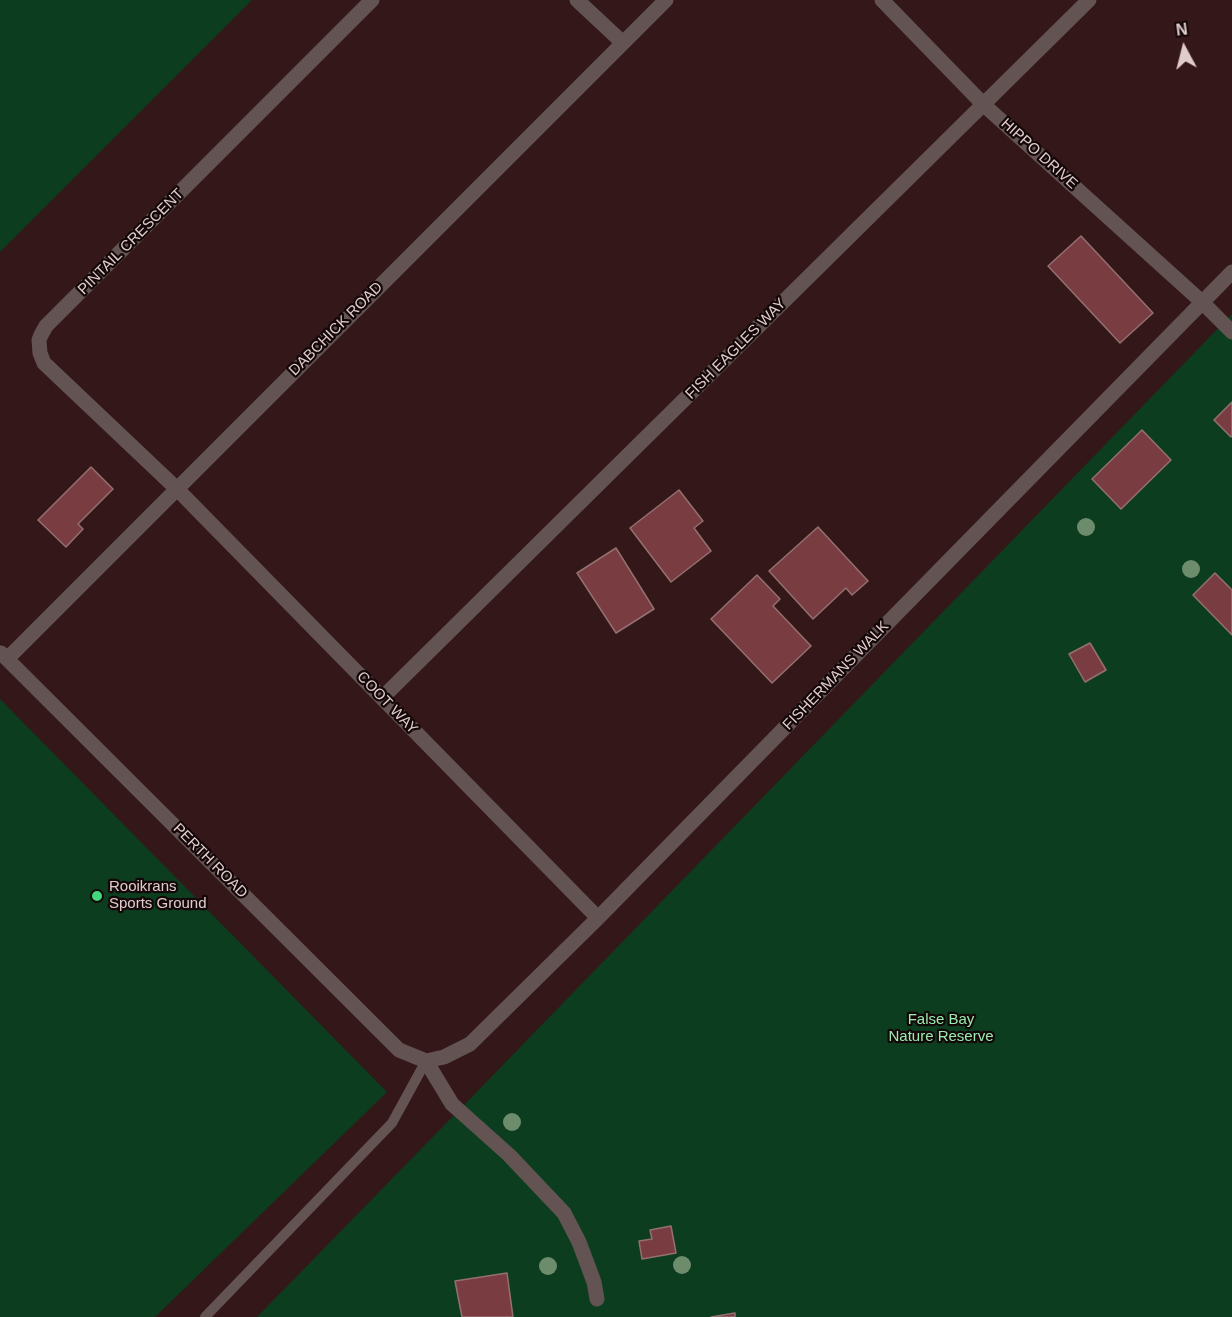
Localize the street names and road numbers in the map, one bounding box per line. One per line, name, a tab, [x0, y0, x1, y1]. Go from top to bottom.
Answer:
street label: HIPPO DRIVE	[997, 115, 1081, 193]
street label: PINTAIL CRESCENT	[74, 185, 188, 299]
street label: DABCHICK ROAD	[285, 278, 387, 380]
street label: FISH EAGLES WAY	[682, 295, 790, 403]
street label: FISHERMANS WALK	[779, 618, 893, 734]
street label: COOT WAY	[353, 668, 421, 738]
street label: PERTH ROAD	[169, 820, 251, 902]

